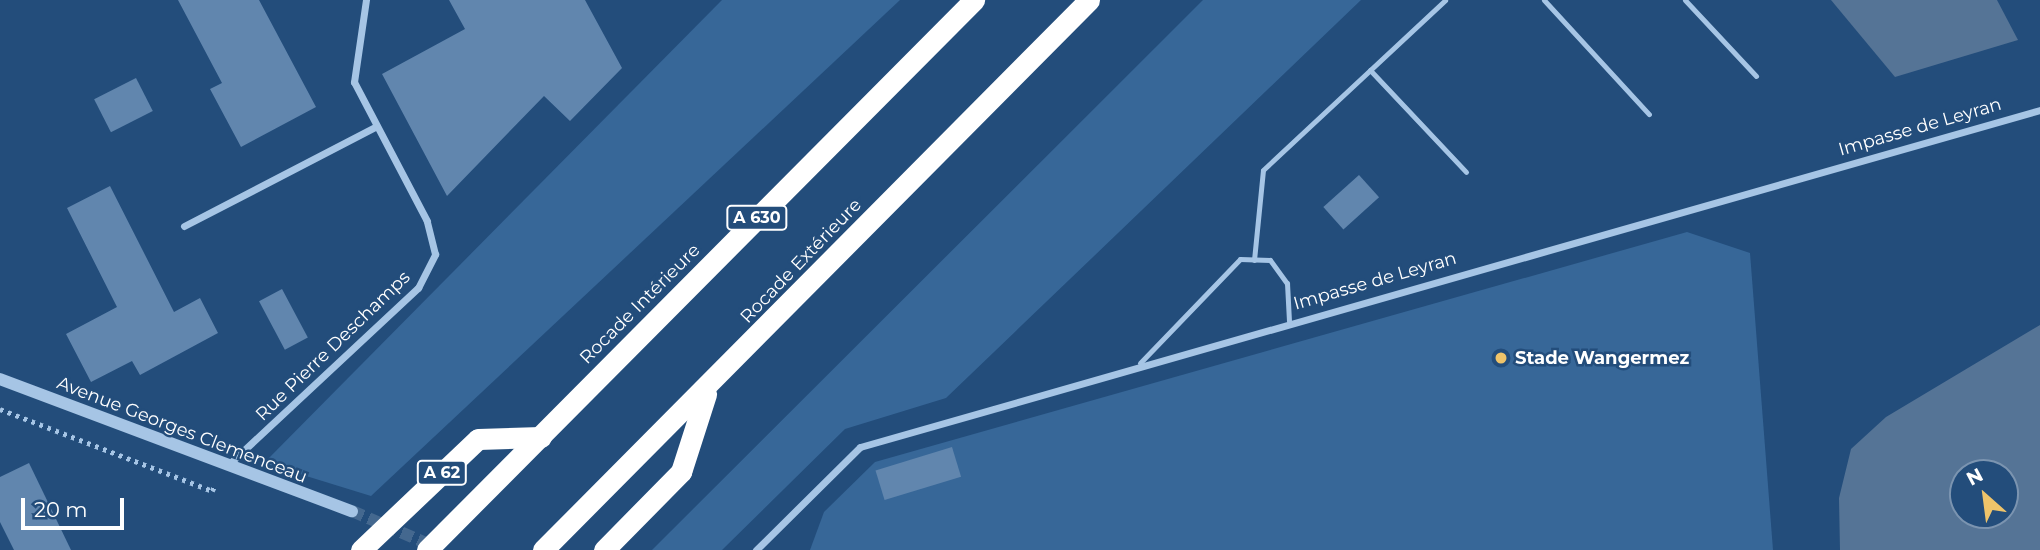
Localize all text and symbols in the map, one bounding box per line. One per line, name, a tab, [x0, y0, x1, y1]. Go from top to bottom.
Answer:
street label: Impasse de Leyran	[1836, 93, 2004, 161]
street label: Rocade Extérieure	[736, 194, 866, 328]
road number: A 630	[726, 206, 788, 230]
street label: Rocade Intérieure	[575, 239, 705, 369]
street label: Impasse de Leyran	[1291, 247, 1459, 315]
street label: Rue Pierre Deschamps	[251, 267, 415, 425]
place label: Stade Wangermez	[1515, 347, 1689, 369]
marker: Stade Wangermez	[1493, 350, 1509, 366]
street label: Avenue Georges Clemenceau	[54, 372, 310, 488]
north arrow	[1949, 459, 2019, 529]
road number: A 62	[416, 460, 468, 486]
text: N	[1963, 463, 1987, 491]
scale bar	[24, 484, 128, 528]
text: 20 m	[34, 497, 88, 522]

